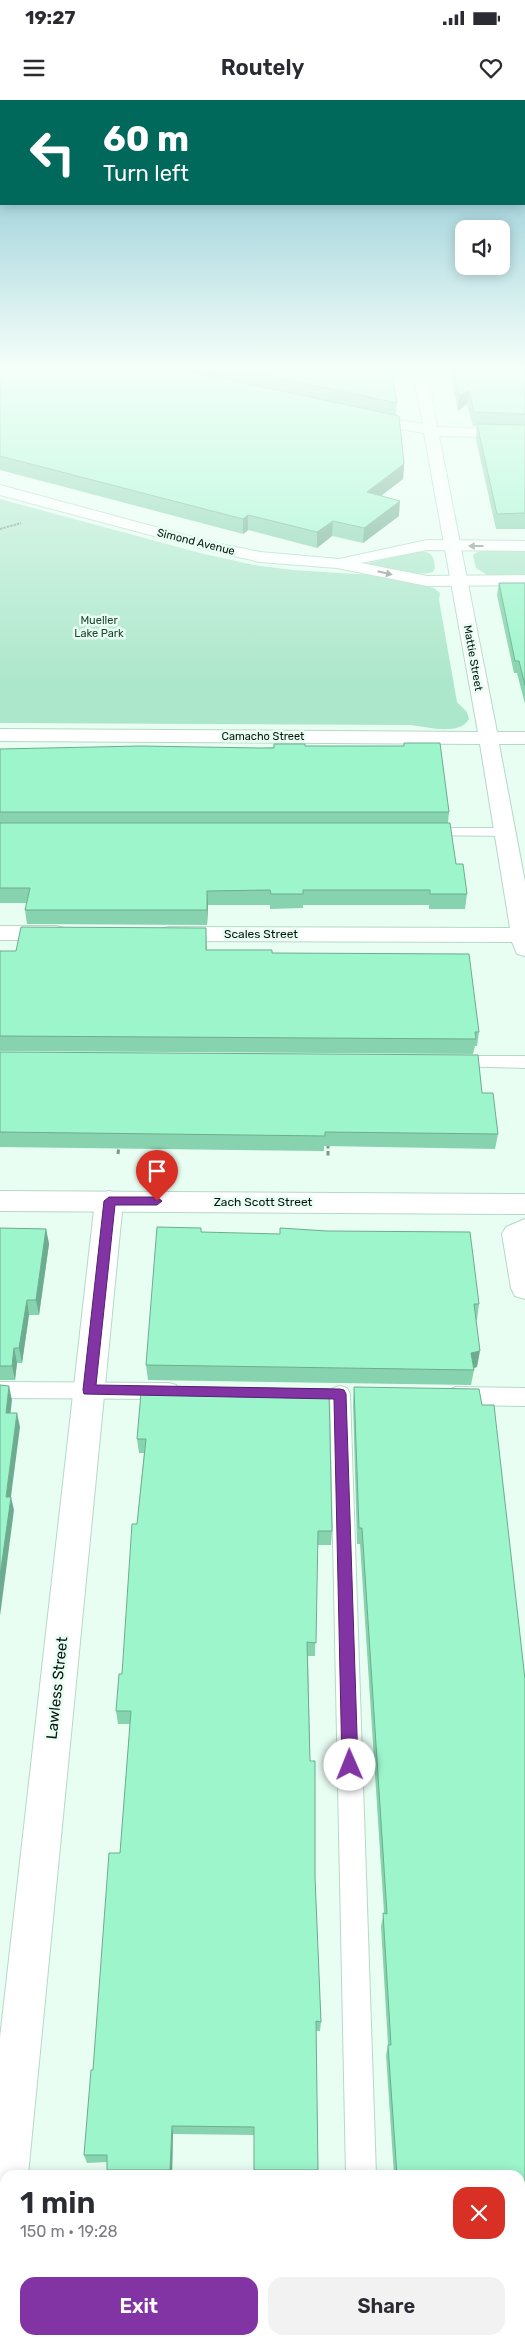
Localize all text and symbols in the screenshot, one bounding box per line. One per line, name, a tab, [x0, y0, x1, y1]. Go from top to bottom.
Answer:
text: 19:27	[25, 6, 75, 29]
icon: menu	[20, 54, 48, 82]
text: Routely	[221, 54, 304, 81]
icon: heart	[477, 54, 505, 82]
text: 60 m	[103, 118, 189, 160]
icon: left	[20, 120, 85, 185]
text: Turn left	[103, 160, 189, 187]
map controls	[455, 220, 510, 275]
button: sound	[455, 220, 510, 275]
street label: Simond Avenue	[156, 526, 236, 558]
one-way arrow	[468, 542, 484, 550]
one-way arrow	[377, 569, 392, 577]
park label: Mueller Lake Park	[74, 614, 124, 640]
street label: Mattie Street	[461, 624, 485, 693]
street label: Camacho Street	[222, 730, 305, 743]
street label: Scales Street	[224, 927, 298, 941]
pin	[136, 1150, 178, 1201]
icon: arrive	[143, 1157, 171, 1185]
street label: Zach Scott Street	[214, 1195, 313, 1209]
street label: Lawless Street	[43, 1636, 71, 1740]
position arrow	[323, 1738, 375, 1790]
text: 1 min	[20, 2185, 95, 2221]
button: close	[453, 2187, 505, 2239]
text: 150 m · 19:28	[20, 2222, 118, 2241]
button: Exit	[20, 2277, 258, 2335]
button: Share	[268, 2277, 505, 2335]

